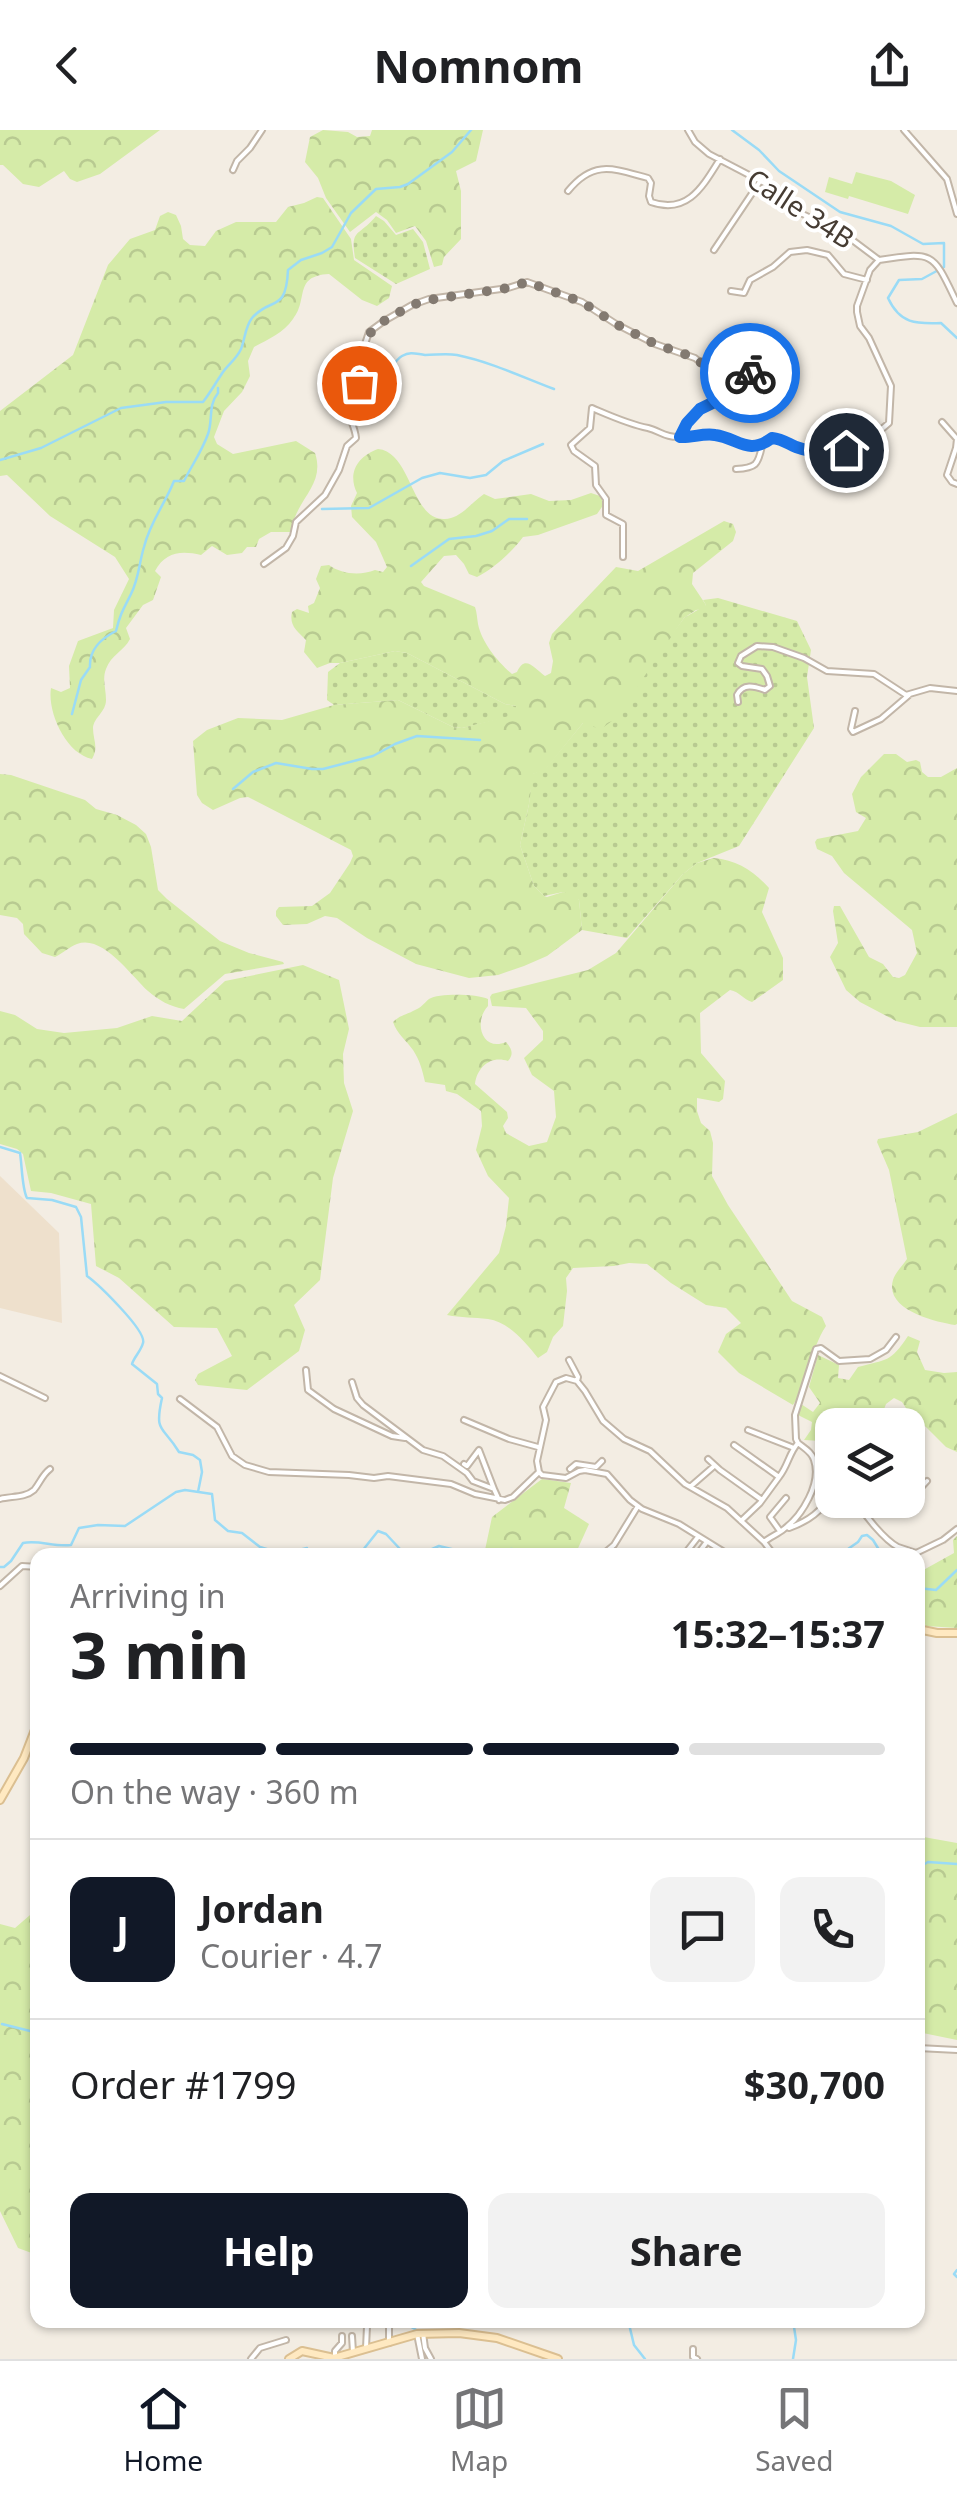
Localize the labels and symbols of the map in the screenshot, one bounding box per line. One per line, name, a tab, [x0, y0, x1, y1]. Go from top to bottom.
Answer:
street label: Calle 34B	[740, 159, 862, 257]
courier	[700, 323, 800, 423]
pin	[317, 341, 402, 426]
pin	[804, 408, 889, 493]

